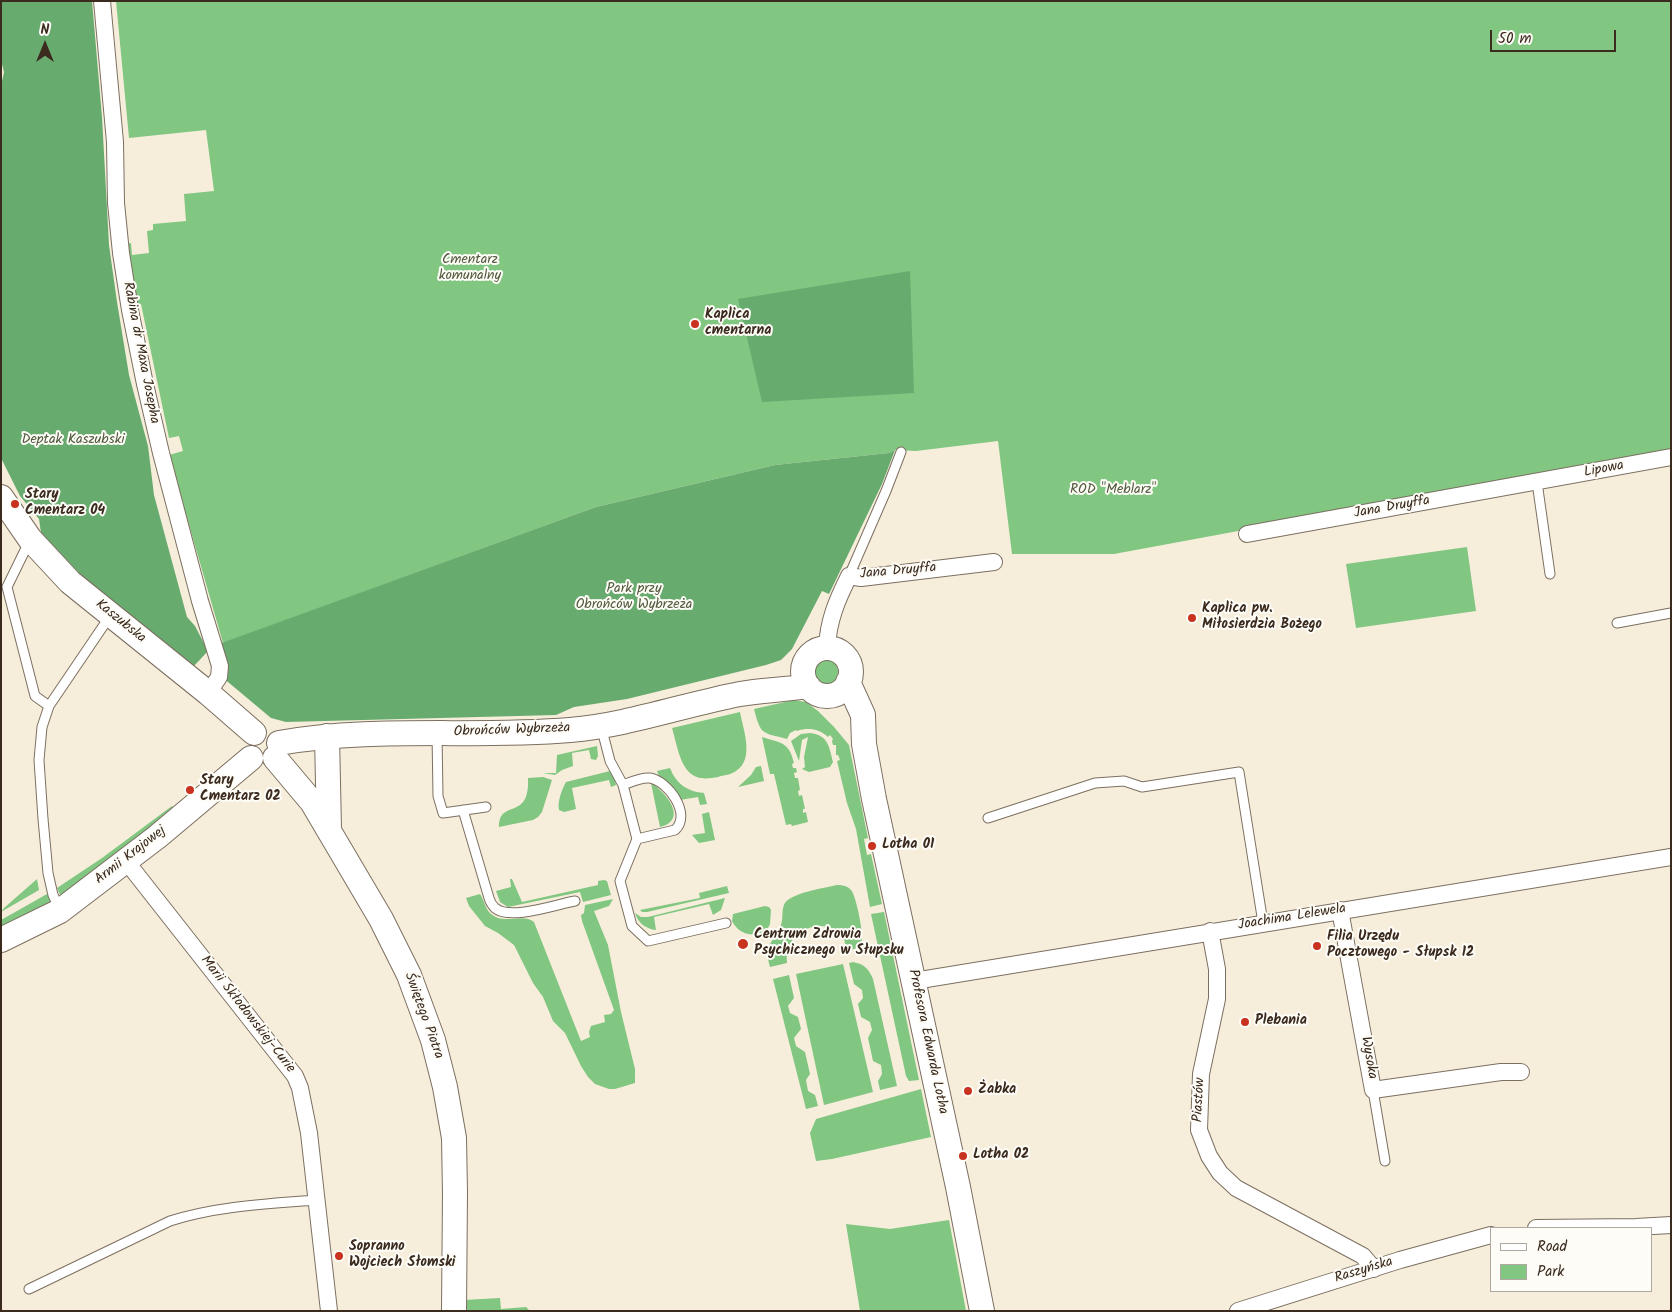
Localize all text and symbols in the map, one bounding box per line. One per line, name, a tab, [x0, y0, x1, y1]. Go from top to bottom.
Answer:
text: N	[41, 19, 49, 41]
north arrow	[20, 20, 70, 70]
scale bar	[1492, 20, 1618, 52]
text: 50 m	[1498, 27, 1532, 51]
park label: Cmentarz komunalny	[439, 253, 501, 286]
street label: Rabina dr Maxa Josepha	[118, 281, 162, 425]
place label: Kaplica cmentarna	[705, 308, 771, 341]
marker: Kaplica cmentarna	[689, 318, 701, 330]
park label: Deptak Kaszubski	[21, 433, 125, 449]
street label: Lipowa	[1583, 458, 1625, 482]
park label: ROD "Meblarz"	[1070, 483, 1156, 499]
place label: Stary Cmentarz 04	[25, 488, 105, 520]
street label: Jana Druyffa	[1353, 493, 1431, 523]
marker: Stary Cmentarz 04	[9, 498, 21, 510]
street label: Jana Druyffa	[859, 560, 937, 584]
park label: Park przy Obrońców Wybrzeża	[576, 582, 692, 614]
street label: Kaszubska	[91, 597, 149, 647]
place label: Kaplica pw. Miłosierdzia Bożego	[1202, 602, 1322, 634]
marker: Kaplica pw. Miłosierdzia Bożego	[1186, 612, 1198, 624]
street label: Obrońców Wybrzeża	[453, 721, 571, 741]
place label: Stary Cmentarz 02	[200, 774, 281, 806]
marker: Stary Cmentarz 02	[184, 784, 196, 796]
street label: Armii Krajowej	[92, 823, 170, 889]
place label: Lotha 01	[882, 838, 934, 854]
marker: Lotha 01	[866, 840, 878, 852]
street label: Joachima Lelewela	[1237, 901, 1347, 935]
place label: Centrum Zdrowia Psychicznego w Słupsku	[754, 928, 904, 960]
place label: Filia Urzędu Pocztowego - Słupsk 12	[1327, 930, 1474, 962]
marker: Centrum Zdrowia Psychicznego w Słupsku	[736, 937, 750, 951]
marker: Filia Urzędu Pocztowego - Słupsk 12	[1311, 940, 1323, 952]
street label: Marii Skłodowskiej-Curie	[196, 953, 298, 1077]
street label: Profesora Edwarda Lotha	[903, 968, 951, 1116]
street label: Świętego Piotra	[400, 971, 446, 1061]
place label: Plebania	[1255, 1014, 1307, 1030]
marker: Plebania	[1239, 1016, 1251, 1028]
street label: Wysoka	[1356, 1035, 1380, 1081]
street label: Piastów	[1190, 1077, 1210, 1123]
place label: Żabka	[978, 1083, 1016, 1099]
marker: Żabka	[962, 1085, 974, 1097]
place label: Lotha 02	[973, 1148, 1029, 1164]
marker: Lotha 02	[957, 1150, 969, 1162]
legend	[1490, 1227, 1652, 1292]
text: Road	[1537, 1235, 1567, 1259]
place label: Sopranno Wojciech Słomski	[349, 1240, 455, 1272]
marker: Sopranno Wojciech Słomski	[333, 1250, 345, 1262]
street label: Raszyńska	[1333, 1254, 1395, 1288]
text: Park	[1537, 1260, 1564, 1284]

